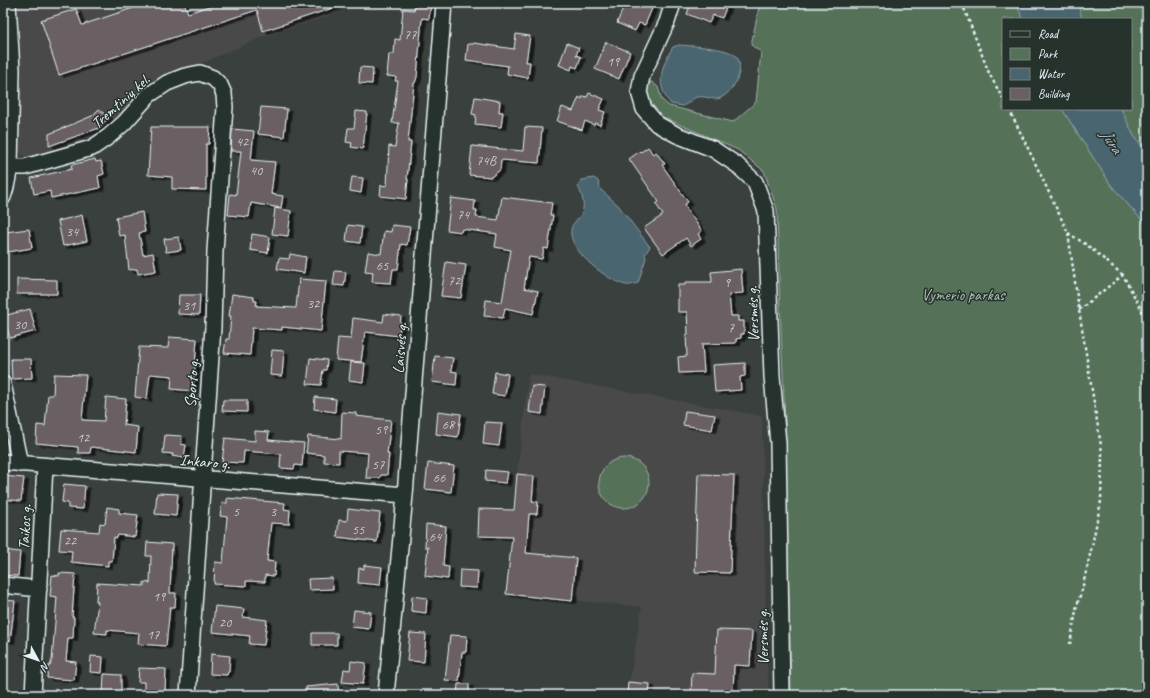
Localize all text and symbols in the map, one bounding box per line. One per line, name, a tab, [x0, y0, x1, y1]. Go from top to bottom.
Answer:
legend	[1002, 18, 1132, 110]
house number: 77	[404, 26, 417, 43]
text: Road	[1038, 26, 1060, 42]
text: Park	[1038, 46, 1059, 62]
house number: 19	[607, 53, 621, 70]
text: Water	[1038, 66, 1066, 82]
street label: Tremtinių kel.	[87, 70, 155, 133]
text: Building	[1038, 86, 1070, 102]
water label: Jūra	[1095, 123, 1128, 159]
house number: 42	[236, 133, 250, 150]
house number: 74B	[476, 152, 498, 169]
house number: 40	[250, 162, 264, 179]
house number: 74	[457, 206, 471, 223]
house number: 34	[66, 223, 80, 240]
house number: 65	[376, 257, 389, 274]
house number: 72	[448, 272, 462, 289]
house number: 9	[724, 274, 732, 291]
street label: Versmės g.	[742, 285, 764, 342]
park label: Vymerio parkas	[921, 285, 1006, 305]
house number: 32	[307, 295, 321, 312]
house number: 31	[183, 297, 196, 314]
house number: 30	[14, 316, 28, 333]
house number: 7	[728, 319, 735, 336]
street label: Laisvės g.	[388, 321, 412, 374]
street label: Sporto g.	[180, 357, 204, 408]
house number: 68	[442, 416, 456, 433]
house number: 59	[375, 421, 389, 438]
house number: 12	[77, 429, 91, 446]
street label: Inkaro g.	[179, 450, 232, 474]
house number: 57	[372, 456, 385, 473]
house number: 66	[433, 469, 446, 486]
street label: Taikos g.	[14, 503, 36, 550]
house number: 5	[233, 503, 240, 520]
house number: 3	[270, 503, 278, 520]
house number: 55	[352, 521, 365, 538]
house number: 64	[429, 528, 443, 545]
house number: 22	[64, 532, 78, 549]
house number: 19	[153, 588, 167, 605]
street label: Versmės g.	[752, 608, 773, 665]
house number: 20	[219, 614, 233, 631]
house number: 17	[147, 626, 160, 643]
north arrow	[18, 640, 58, 680]
text: N	[37, 659, 53, 675]

